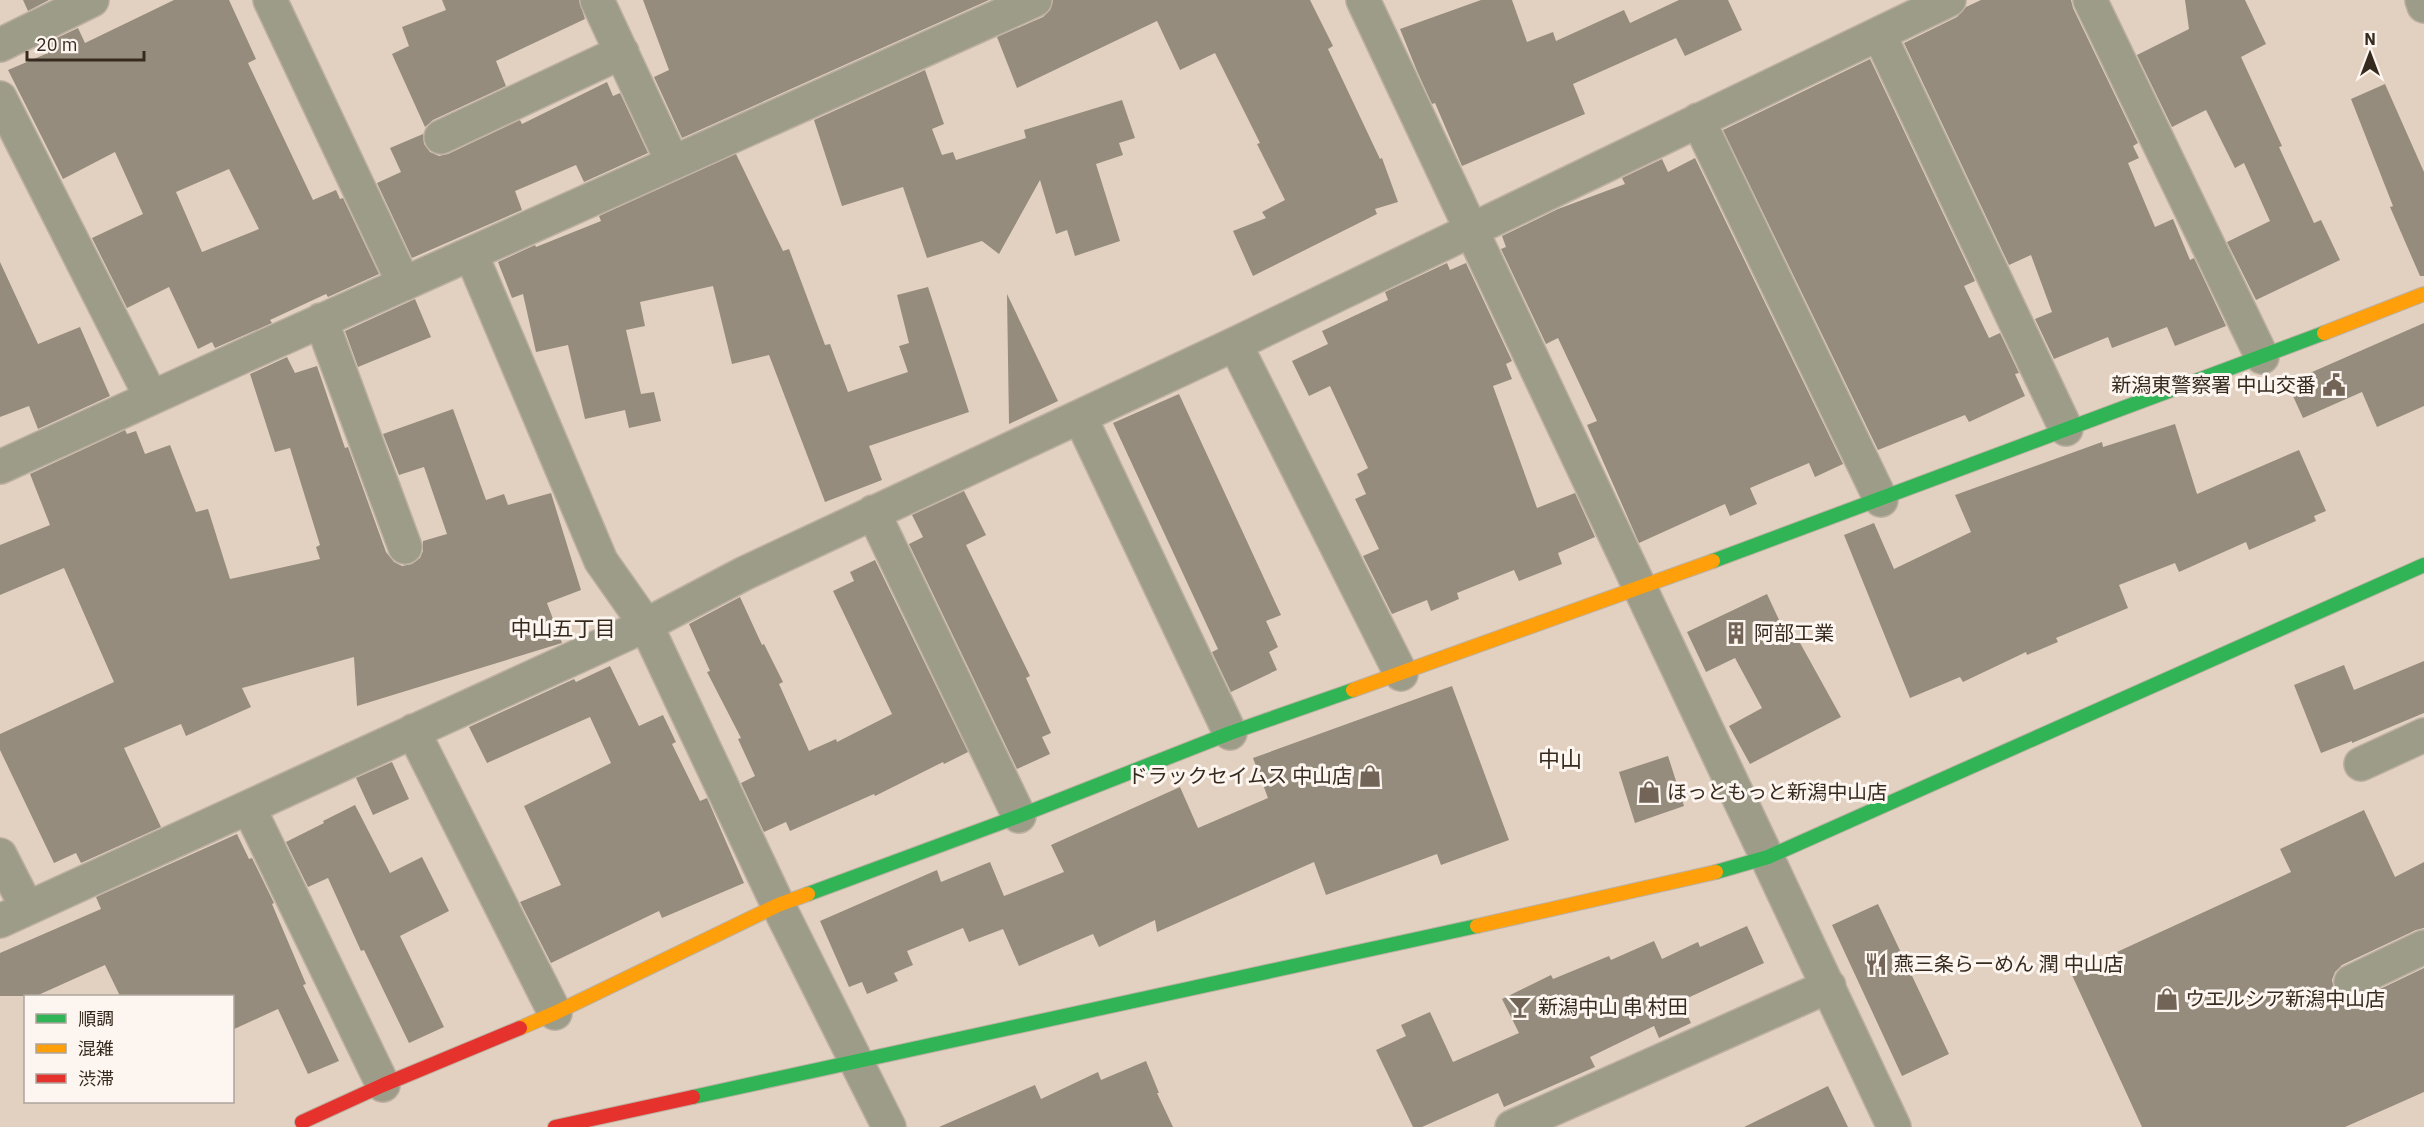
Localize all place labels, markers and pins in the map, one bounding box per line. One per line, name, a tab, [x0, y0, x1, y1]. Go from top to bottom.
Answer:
place label: 新潟東警察署 中山交番	[2111, 371, 2316, 398]
public building icon: 新潟東警察署 中山交番	[2321, 372, 2347, 398]
place label: 阿部工業	[1754, 619, 1834, 646]
building icon: 阿部工業	[1723, 620, 1749, 646]
place label: ドラックセイムス 中山店	[1128, 762, 1352, 789]
shop icon: ドラックセイムス 中山店	[1357, 763, 1383, 789]
place label: ほっともっと新潟中山店	[1667, 778, 1887, 805]
shop icon: ほっともっと新潟中山店	[1636, 779, 1662, 805]
place label: 燕三条らーめん 潤 中山店	[1894, 950, 2123, 977]
restaurant icon: 燕三条らーめん 潤 中山店	[1863, 951, 1889, 977]
place label: ウエルシア新潟中山店	[2185, 985, 2385, 1012]
shop icon: ウエルシア新潟中山店	[2154, 986, 2180, 1012]
place label: 新潟中山 串 村田	[1538, 993, 1687, 1020]
bar icon: 新潟中山 串 村田	[1507, 994, 1533, 1020]

